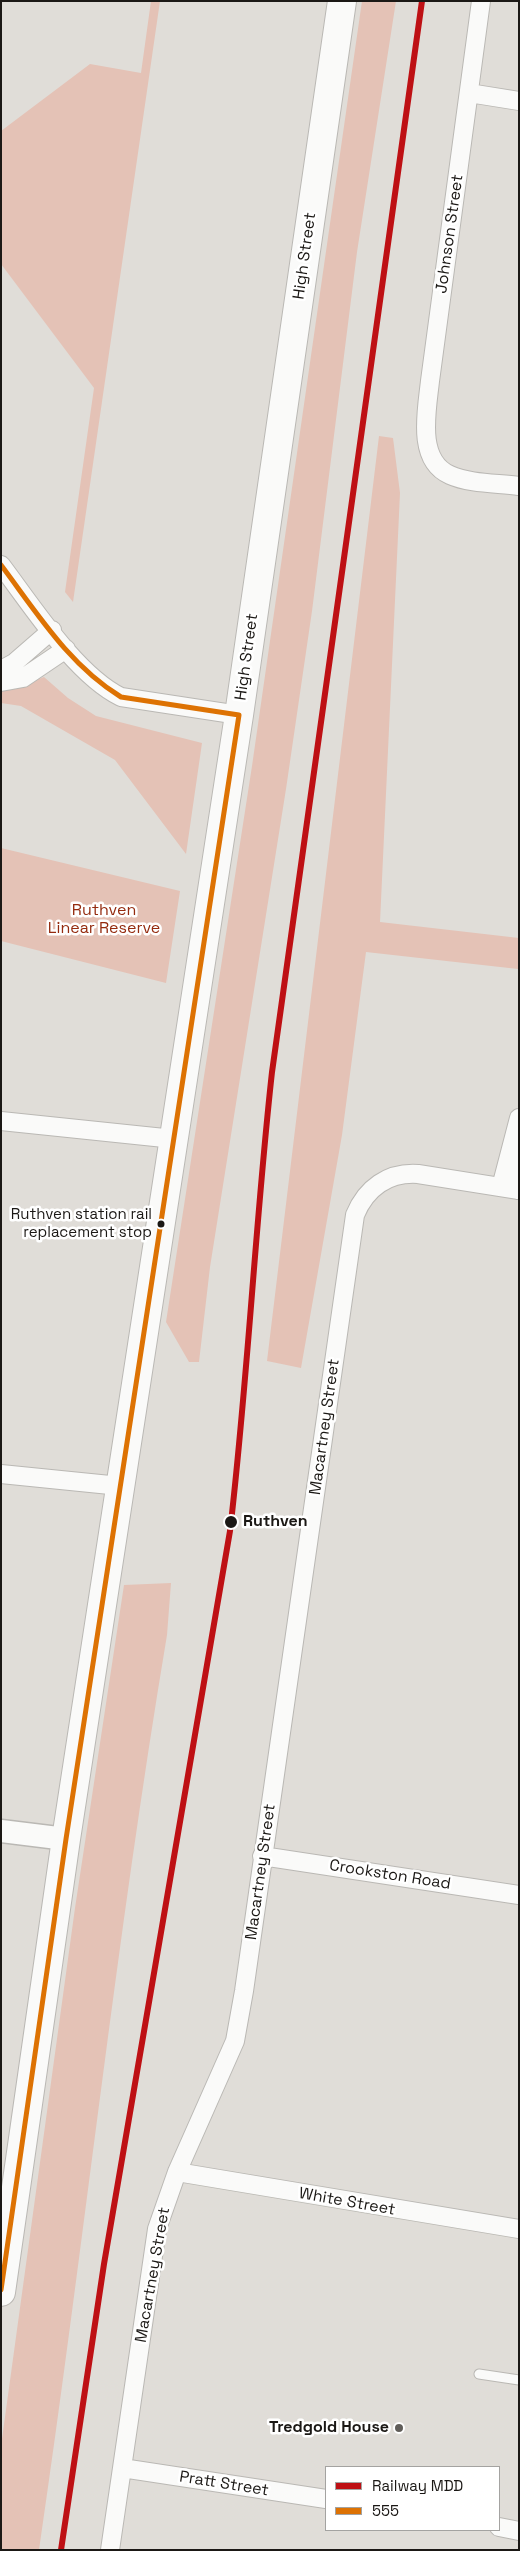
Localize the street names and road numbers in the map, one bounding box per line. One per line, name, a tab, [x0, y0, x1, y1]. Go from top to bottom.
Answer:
street label: Johnson Street	[432, 173, 468, 295]
street label: High Street	[289, 211, 321, 301]
street label: High Street	[231, 612, 263, 702]
street label: Macartney Street	[306, 1358, 344, 1496]
street label: Macartney Street	[242, 1803, 280, 1941]
street label: Crookston Road	[328, 1856, 452, 1894]
street label: White Street	[297, 2184, 397, 2220]
street label: Macartney Street	[132, 2206, 174, 2344]
street label: Pratt Street	[178, 2467, 270, 2501]

